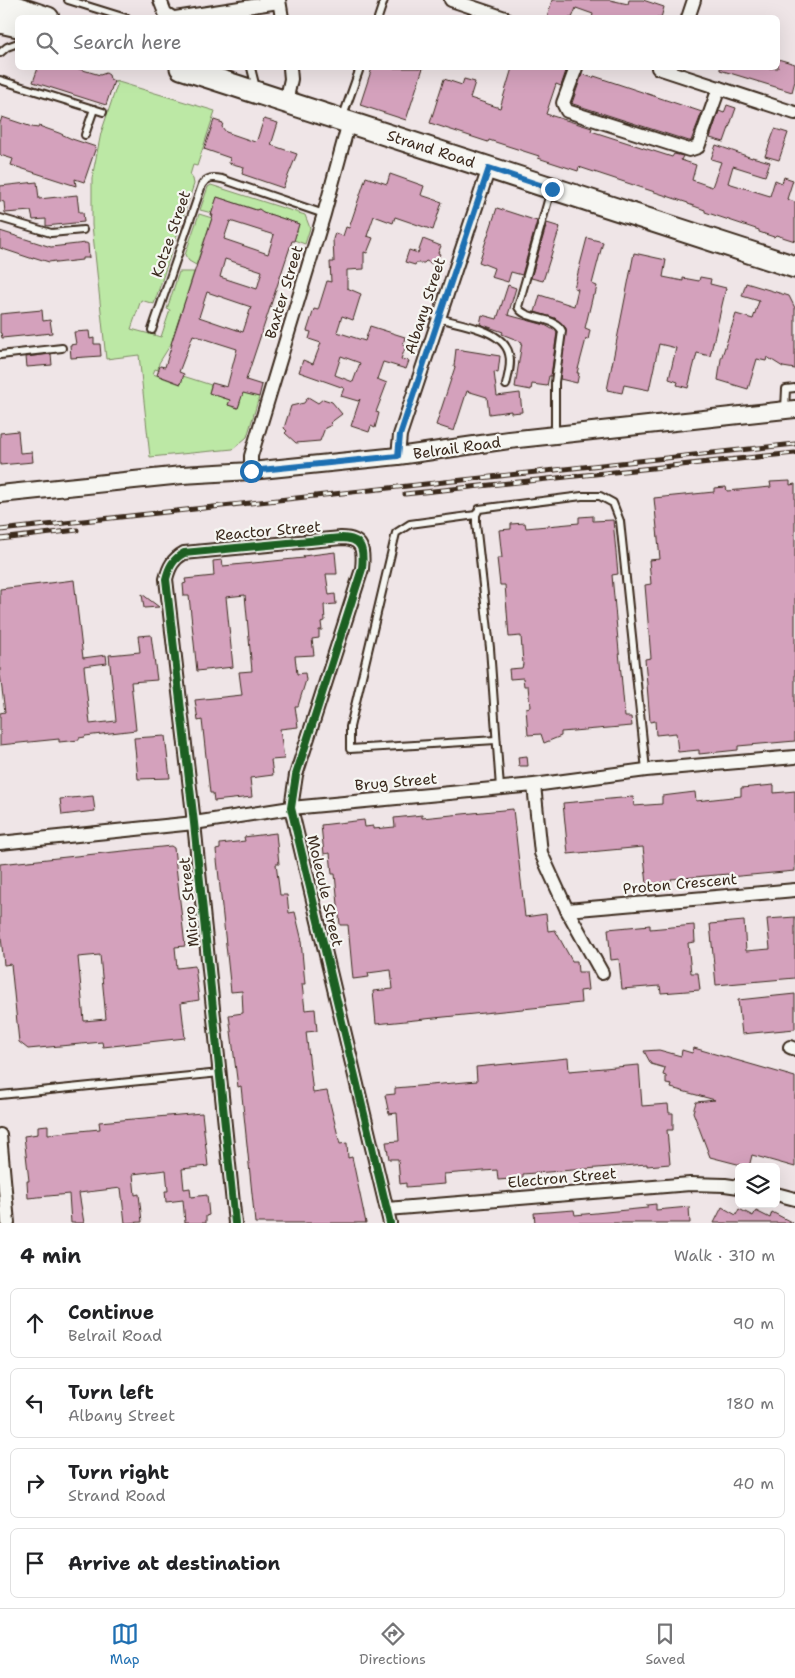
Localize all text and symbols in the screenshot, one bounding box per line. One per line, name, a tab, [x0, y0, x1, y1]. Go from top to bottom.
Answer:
search box	[15, 15, 780, 70]
icon: search	[33, 29, 61, 57]
text: Search here	[73, 30, 182, 55]
street label: Strand Road	[384, 125, 478, 173]
route end	[541, 178, 564, 201]
street label: Kotze Street	[147, 188, 195, 280]
street label: Baxter Street	[260, 243, 308, 341]
street label: Albany Street	[400, 255, 450, 357]
street label: Belrail Road	[412, 432, 503, 464]
route start	[240, 460, 263, 483]
street label: Reactor Street	[214, 516, 322, 546]
street label: Brug Street	[354, 768, 438, 796]
street label: Molecule Street	[302, 833, 348, 949]
street label: Micro Street	[174, 856, 204, 948]
street label: Proton Crescent	[622, 869, 738, 899]
street label: Electron Street	[507, 1163, 617, 1193]
map controls	[735, 1163, 780, 1208]
button: layers	[735, 1163, 780, 1208]
text: 4 min	[20, 1242, 81, 1270]
text: Walk · 310 m	[674, 1245, 775, 1266]
text: Continue	[68, 1300, 154, 1325]
icon: ahead	[21, 1309, 49, 1337]
text: 90 m	[733, 1313, 774, 1334]
text: Belrail Road	[68, 1325, 162, 1346]
text: Turn left	[68, 1380, 154, 1405]
icon: left	[21, 1389, 49, 1417]
text: 180 m	[726, 1393, 774, 1414]
text: Albany Street	[68, 1405, 175, 1426]
text: Turn right	[68, 1460, 169, 1485]
icon: right	[21, 1469, 49, 1497]
text: 40 m	[732, 1473, 774, 1494]
text: Strand Road	[68, 1485, 166, 1506]
icon: arrive	[21, 1549, 49, 1577]
text: Arrive at destination	[68, 1551, 280, 1576]
tab: Map	[110, 1620, 140, 1668]
tab: Directions	[359, 1620, 426, 1668]
tab: Saved	[646, 1620, 685, 1668]

